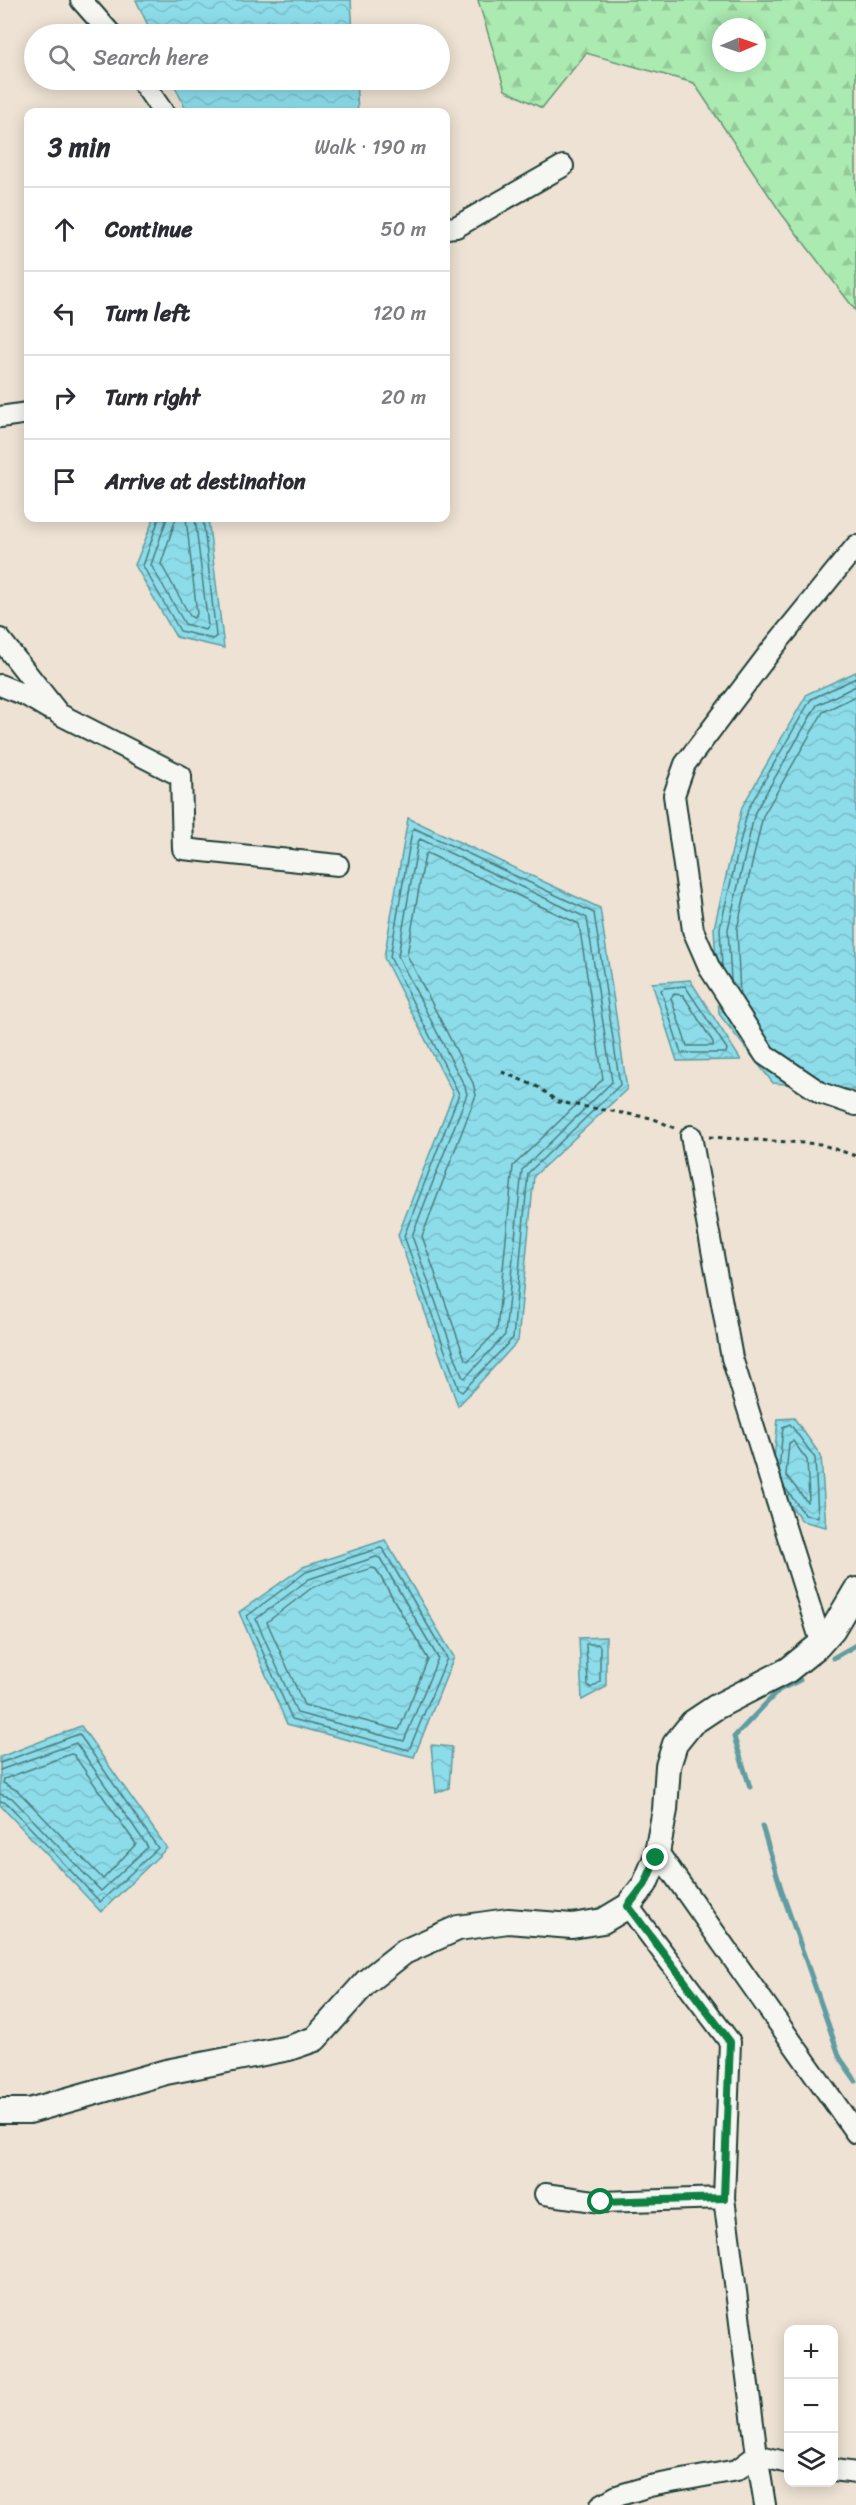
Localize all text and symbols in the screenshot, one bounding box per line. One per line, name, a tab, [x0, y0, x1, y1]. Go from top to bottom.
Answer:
north arrow	[712, 18, 766, 72]
search box	[24, 24, 450, 90]
text: Search here	[93, 38, 209, 77]
icon: search	[45, 41, 78, 74]
text: 3 min	[48, 124, 110, 170]
text: Walk · 190 m	[314, 130, 426, 165]
text: Continue	[105, 210, 193, 249]
text: 50 m	[381, 212, 426, 247]
icon: ahead	[48, 213, 81, 246]
text: Turn left	[105, 294, 190, 333]
text: 120 m	[373, 296, 426, 331]
icon: left	[48, 297, 81, 330]
text: Turn right	[105, 378, 200, 417]
text: 20 m	[381, 380, 426, 415]
icon: right	[48, 381, 81, 414]
text: Arrive at destination	[105, 462, 306, 501]
icon: arrive	[48, 465, 81, 498]
route end	[642, 1844, 668, 1870]
route start	[587, 2188, 613, 2214]
map controls	[784, 2325, 838, 2487]
button: +	[784, 2325, 838, 2379]
button: −	[784, 2379, 838, 2433]
button: layers	[784, 2433, 838, 2487]

